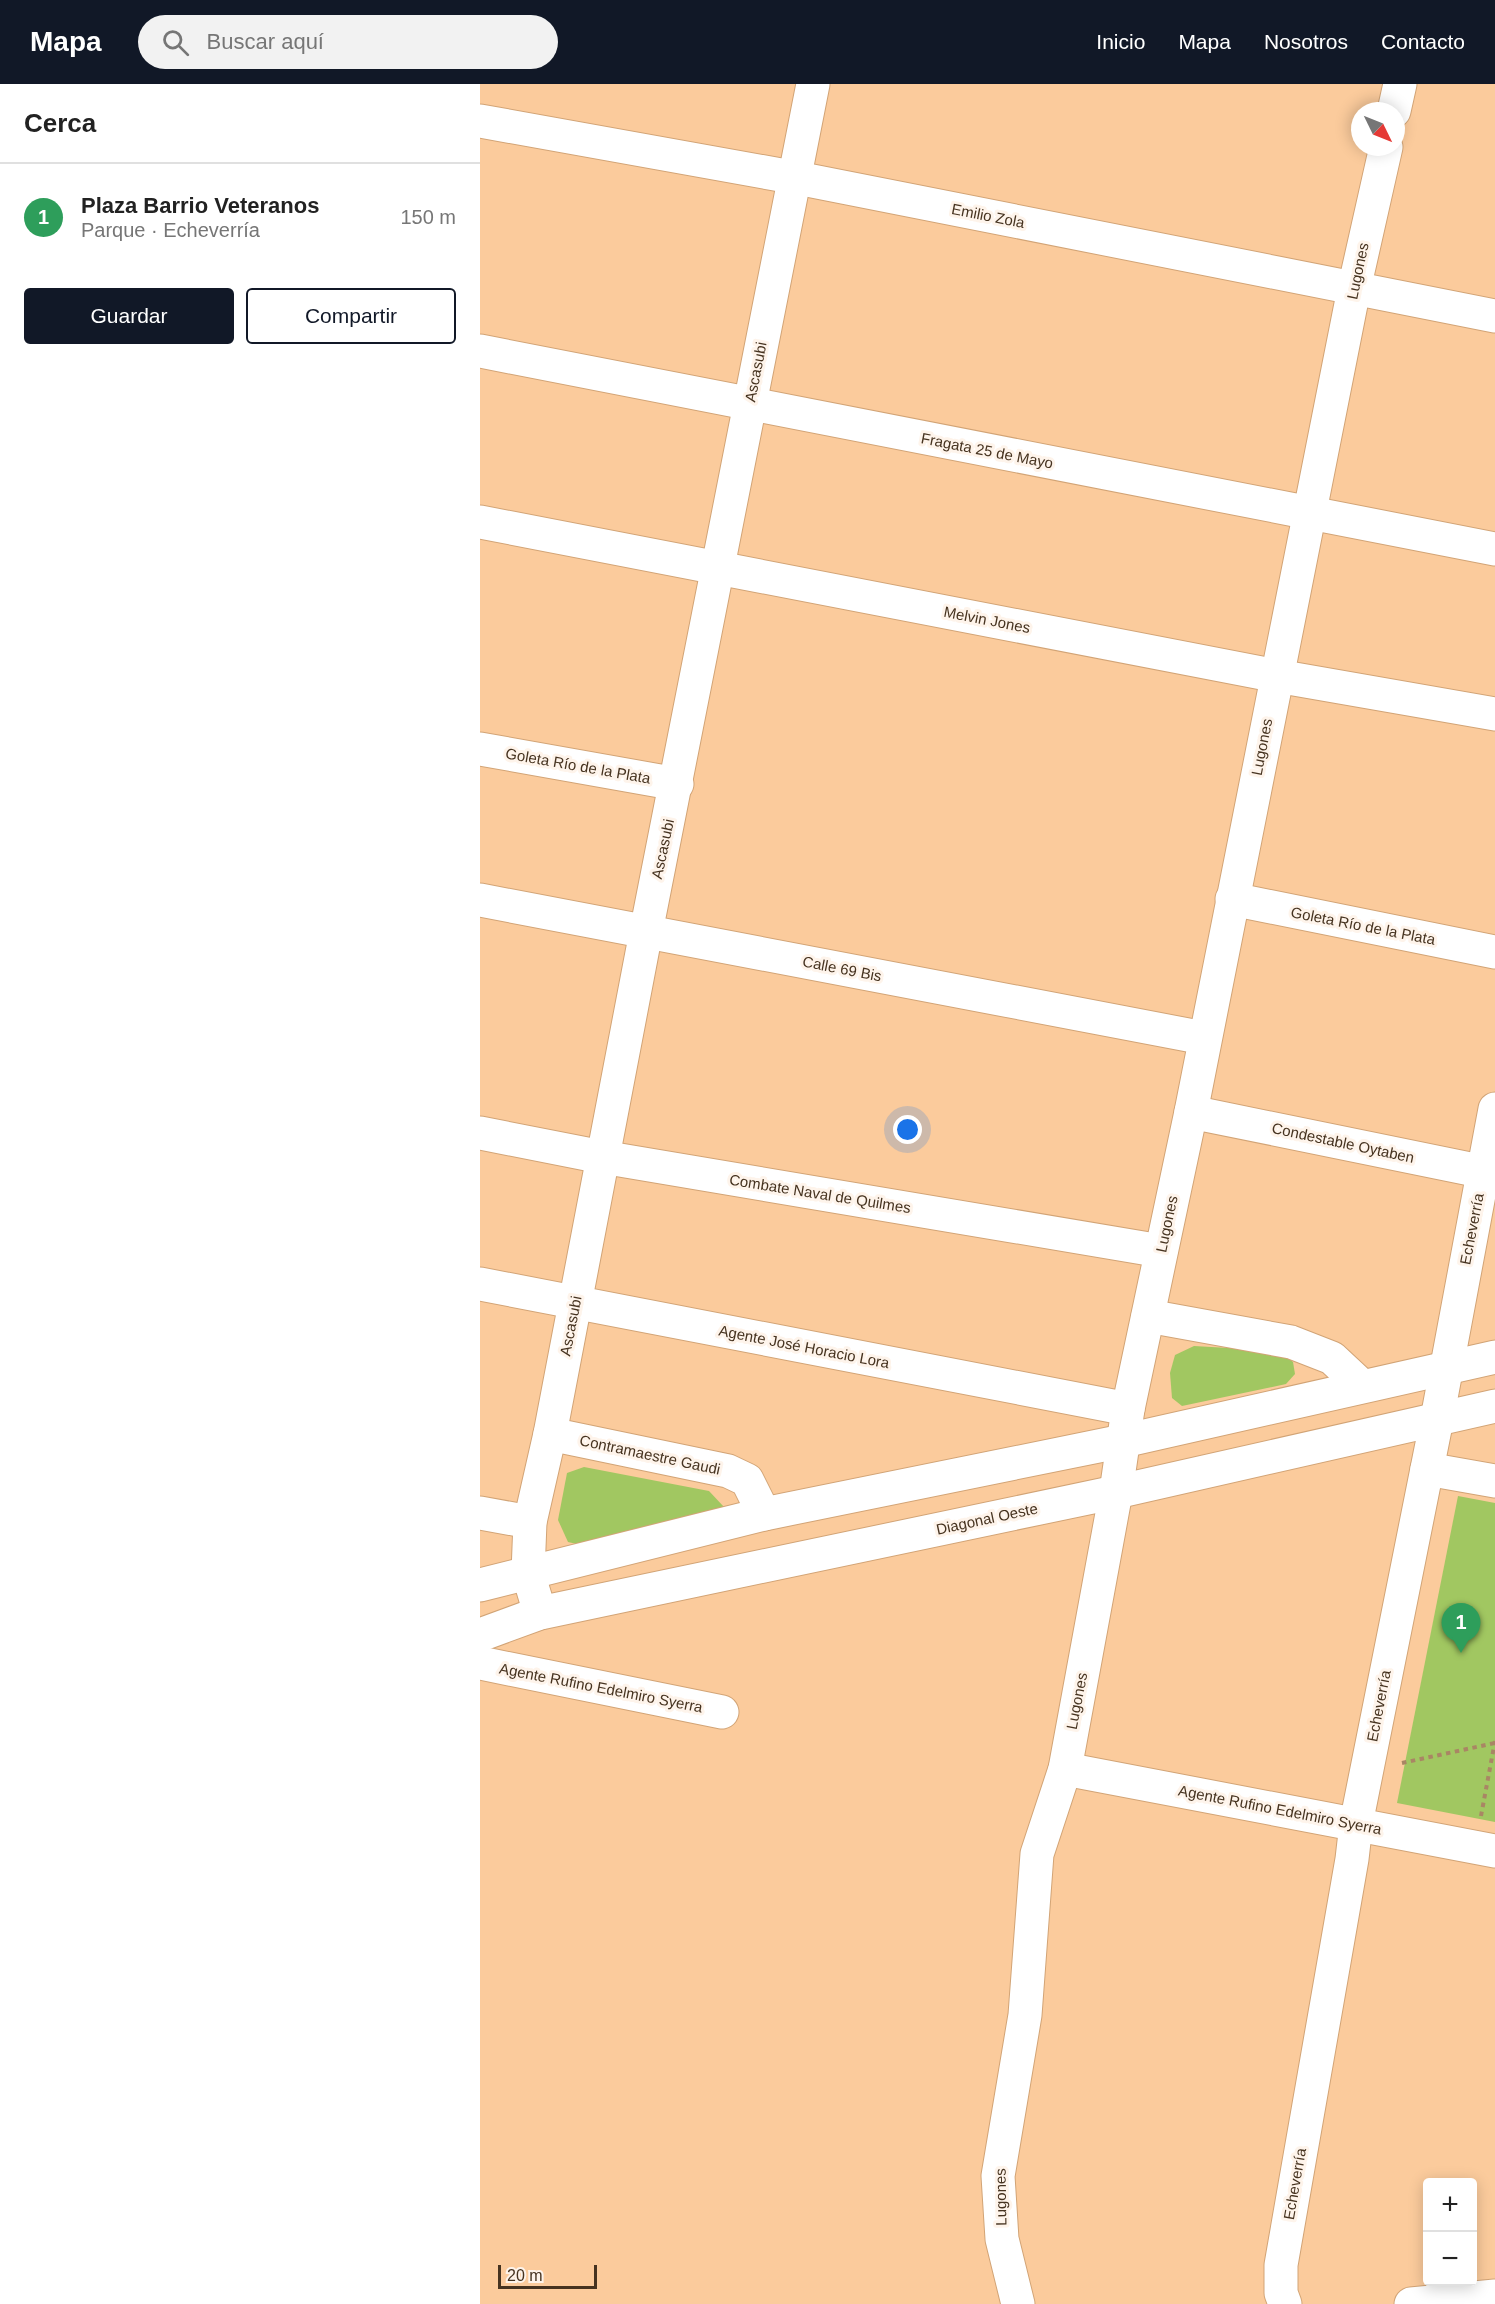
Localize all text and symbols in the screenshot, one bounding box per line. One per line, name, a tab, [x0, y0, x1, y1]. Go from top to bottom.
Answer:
search box	[138, 15, 558, 69]
text: Mapa	[30, 26, 102, 57]
icon: search	[159, 26, 192, 59]
text: Buscar aquí	[207, 29, 324, 54]
text: Inicio	[1096, 30, 1145, 53]
text: Mapa	[1178, 30, 1231, 53]
text: Nosotros	[1264, 30, 1348, 53]
text: Contacto	[1381, 30, 1465, 53]
north arrow	[1351, 102, 1405, 156]
text: Cerca	[24, 108, 96, 138]
text: Plaza Barrio Veteranos	[81, 193, 319, 218]
street label: Emilio Zola	[950, 200, 1027, 231]
text: 1	[38, 206, 49, 228]
text: 150 m	[400, 206, 456, 228]
text: Parque · Echeverría	[81, 219, 260, 241]
street label: Lugones	[1343, 241, 1372, 301]
button: Guardar	[24, 288, 234, 344]
button: Compartir	[246, 288, 456, 344]
street label: Ascasubi	[741, 340, 770, 403]
street label: Fragata 25 de Mayo	[920, 429, 1055, 472]
street label: Melvin Jones	[943, 603, 1032, 636]
street label: Lugones	[1248, 717, 1275, 777]
street label: Goleta Río de la Plata	[504, 744, 652, 787]
street label: Ascasubi	[648, 817, 677, 880]
street label: Goleta Río de la Plata	[1289, 903, 1437, 948]
street label: Calle 69 Bis	[801, 953, 883, 984]
your location	[893, 1115, 922, 1144]
street label: Condestable Oytaben	[1270, 1119, 1416, 1166]
street label: Combate Naval de Quilmes	[728, 1171, 912, 1216]
street label: Echeverría	[1456, 1191, 1487, 1266]
street label: Lugones	[1152, 1194, 1181, 1254]
street label: Ascasubi	[556, 1294, 585, 1357]
street label: Agente José Horacio Lora	[717, 1322, 891, 1372]
street label: Contramaestre Gaudi	[578, 1431, 722, 1478]
street label: Diagonal Oeste	[935, 1499, 1039, 1538]
pin: 1	[1442, 1604, 1480, 1653]
street label: Agente Rufino Edelmiro Syerra	[498, 1659, 705, 1716]
street label: Echeverría	[1363, 1668, 1394, 1743]
street label: Lugones	[1063, 1671, 1090, 1731]
street label: Agente Rufino Edelmiro Syerra	[1177, 1781, 1384, 1838]
street label: Echeverría	[1280, 2146, 1309, 2221]
street label: Lugones	[991, 2168, 1010, 2226]
map controls	[1423, 2178, 1477, 2286]
button: +	[1423, 2178, 1477, 2232]
button: −	[1423, 2232, 1477, 2286]
scale bar	[498, 2262, 597, 2290]
text: 20 m	[507, 2267, 543, 2284]

